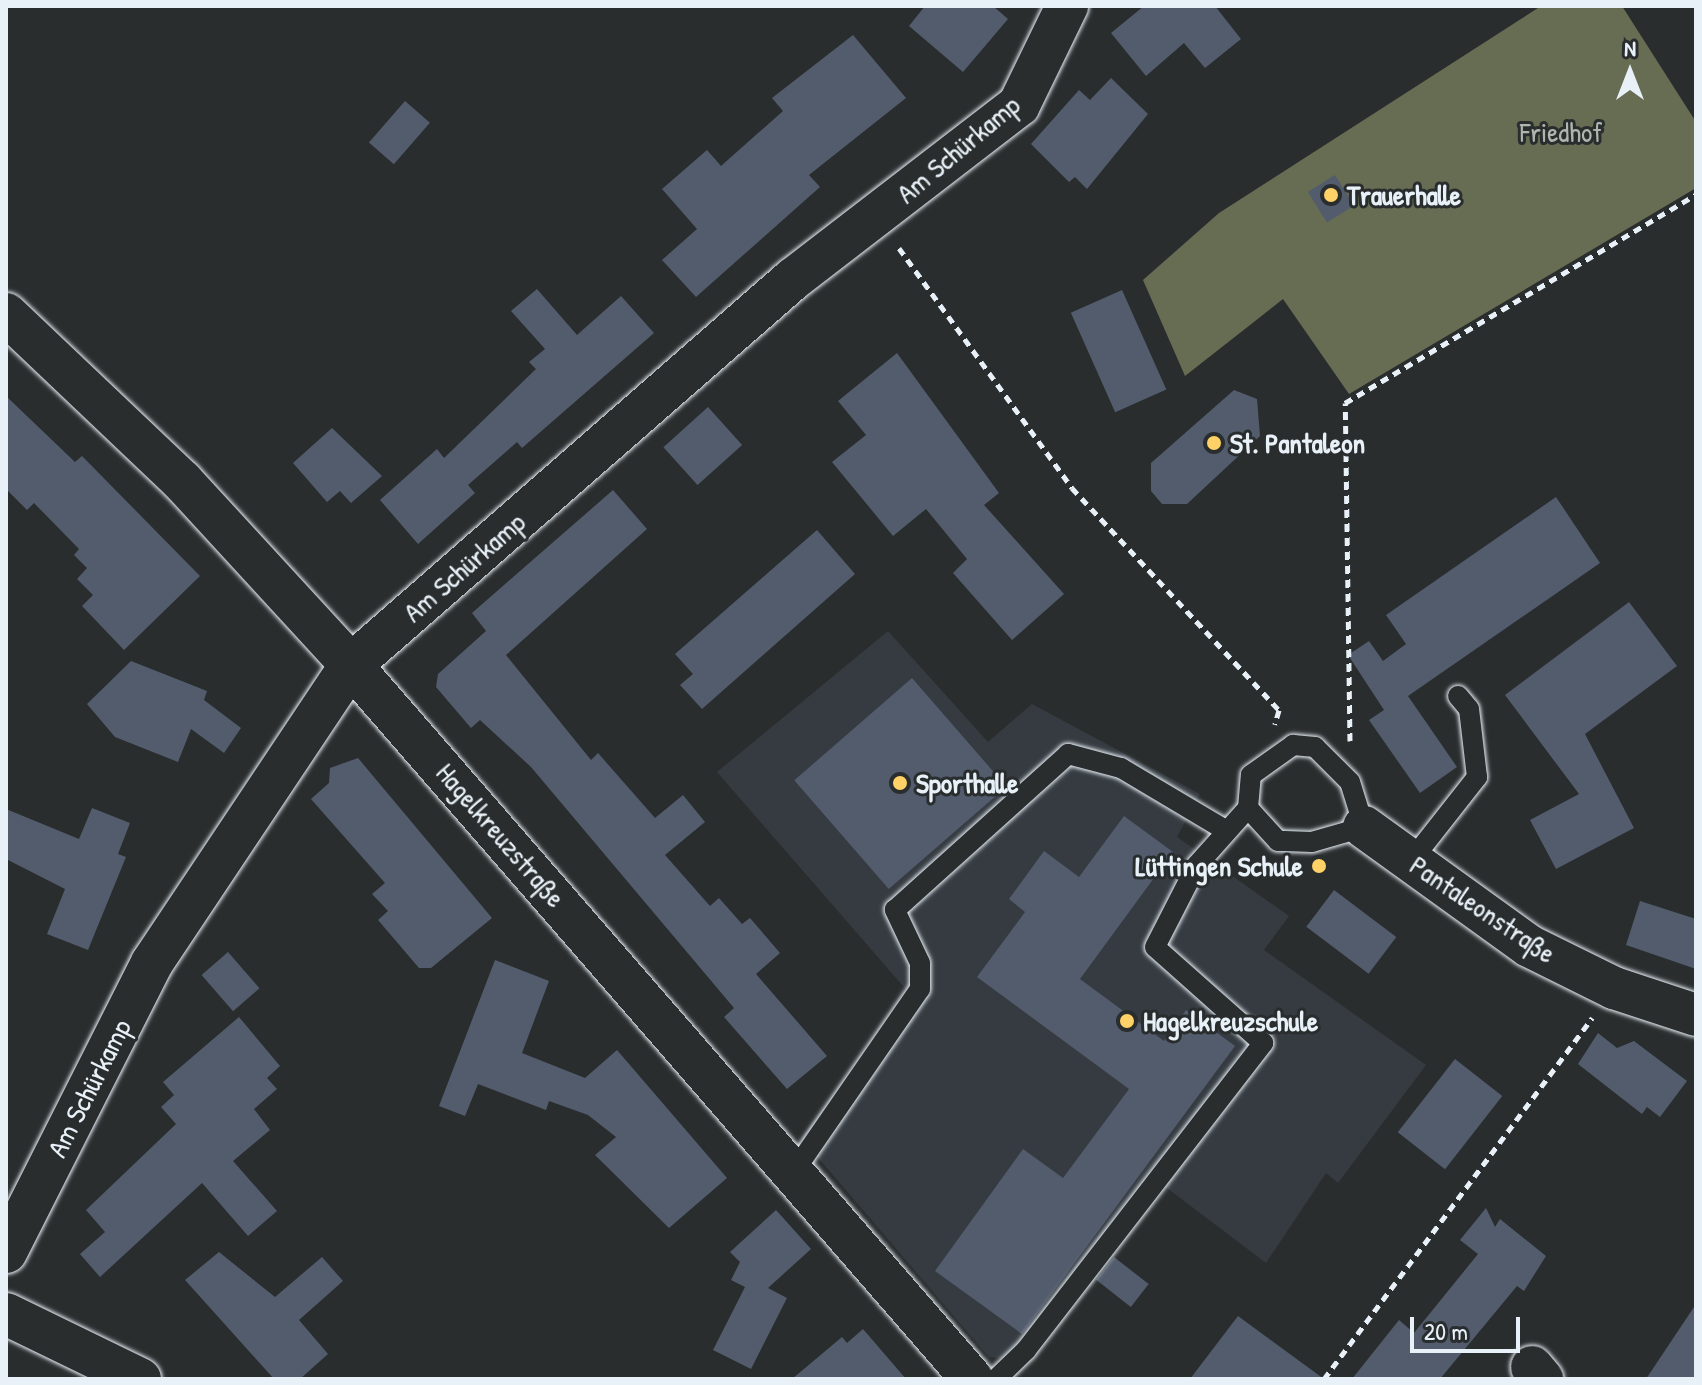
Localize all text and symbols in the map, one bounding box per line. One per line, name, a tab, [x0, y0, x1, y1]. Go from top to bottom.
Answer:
north arrow	[1590, 32, 1670, 112]
text: N	[1624, 33, 1636, 63]
street label: Am Schürkamp	[890, 88, 1026, 210]
park label: Friedhof	[1520, 115, 1602, 149]
place label: Trauerhalle	[1347, 178, 1461, 212]
marker: Trauerhalle	[1322, 186, 1340, 204]
place label: St. Pantaleon	[1230, 426, 1365, 460]
marker: St. Pantaleon	[1205, 434, 1223, 452]
street label: Am Schürkamp	[396, 505, 532, 629]
street label: Hagelkreuzstraße	[429, 756, 573, 914]
place label: Sporthalle	[916, 766, 1018, 800]
marker: Sporthalle	[891, 774, 909, 792]
street label: Pantaleonstraße	[1404, 848, 1562, 970]
place label: Lüttingen Schule	[1135, 849, 1303, 883]
marker: Lüttingen Schule	[1310, 857, 1328, 875]
place label: Hagelkreuzschule	[1143, 1004, 1318, 1038]
marker: Hagelkreuzschule	[1118, 1012, 1136, 1030]
street label: Am Schürkamp	[40, 1013, 138, 1163]
scale bar	[1414, 1301, 1524, 1351]
text: 20 m	[1424, 1315, 1468, 1347]

